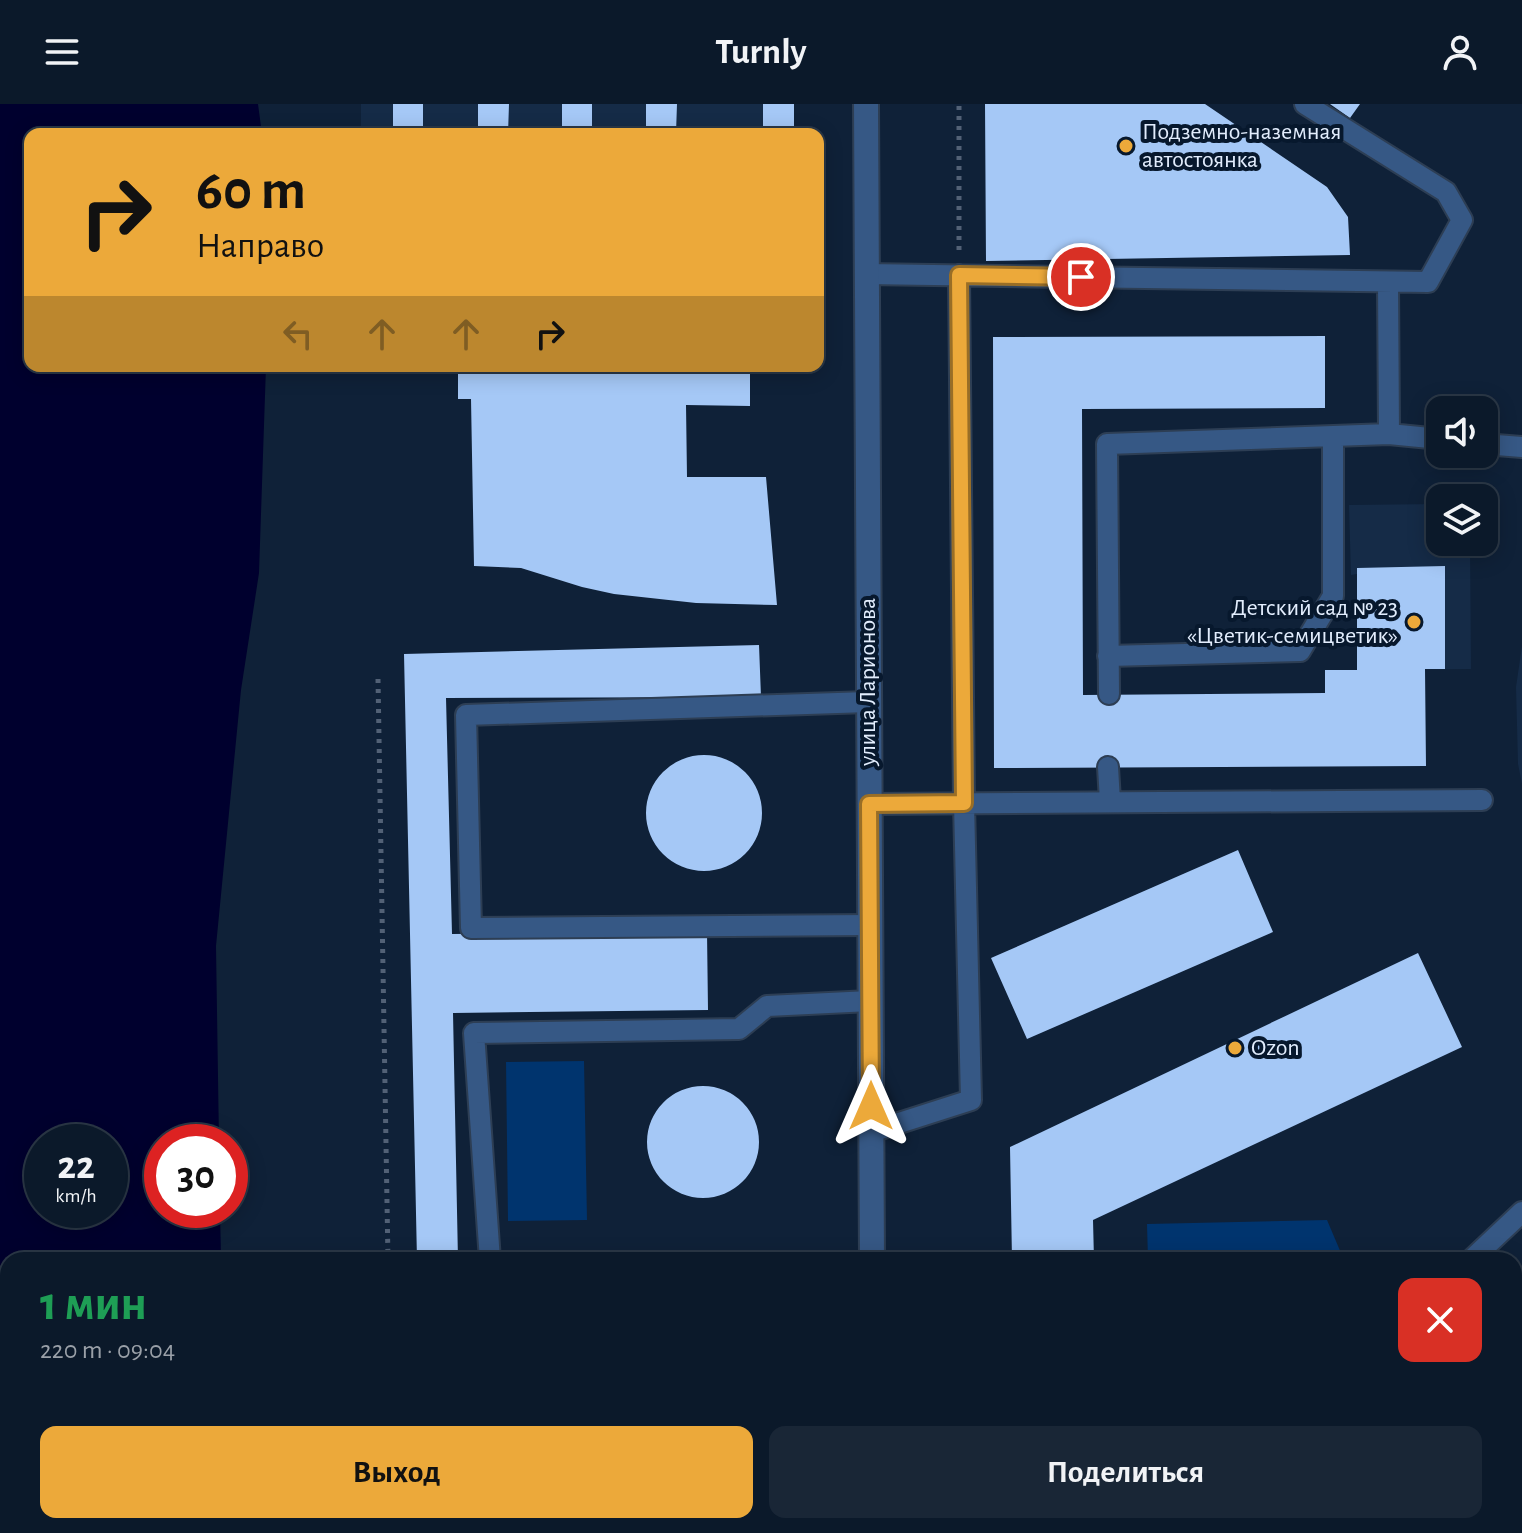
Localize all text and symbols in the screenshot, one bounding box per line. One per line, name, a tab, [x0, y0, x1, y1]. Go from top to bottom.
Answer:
icon: menu	[40, 30, 84, 74]
icon: person	[1438, 30, 1482, 74]
text: Turnly	[715, 34, 807, 70]
place label: Подземно-наземная автостоянка	[1142, 120, 1342, 172]
marker: Подземно-наземная автостоянка	[1117, 137, 1135, 155]
icon: right	[64, 160, 168, 264]
text: 60 m	[196, 163, 306, 219]
text: Направо	[196, 228, 324, 264]
pin	[1047, 243, 1115, 311]
icon: arrive	[1059, 255, 1103, 299]
icon: left	[276, 312, 320, 356]
icon: ahead	[360, 312, 404, 356]
icon: ahead	[444, 312, 488, 356]
icon: right	[528, 312, 572, 356]
map controls	[1426, 396, 1498, 556]
button: sound	[1426, 396, 1498, 468]
button: layers	[1426, 484, 1498, 556]
place label: Детский сад № 23 «Цветик-семицветик»	[1187, 596, 1398, 648]
street label: улица Ларионова	[856, 598, 880, 767]
marker: Детский сад № 23 «Цветик-семицветик»	[1405, 613, 1423, 631]
place label: Ozon	[1251, 1036, 1300, 1060]
marker: Ozon	[1226, 1039, 1244, 1057]
position arrow	[829, 1064, 913, 1148]
speed limit sign: 30	[144, 1124, 248, 1228]
text: 22	[57, 1146, 95, 1186]
text: km/h	[55, 1186, 97, 1206]
button: close	[1398, 1278, 1482, 1362]
text: 1 мин	[40, 1281, 147, 1329]
text: 220 m · 09:04	[40, 1337, 175, 1363]
button: Выход	[40, 1426, 753, 1518]
button: Поделиться	[769, 1426, 1482, 1518]

